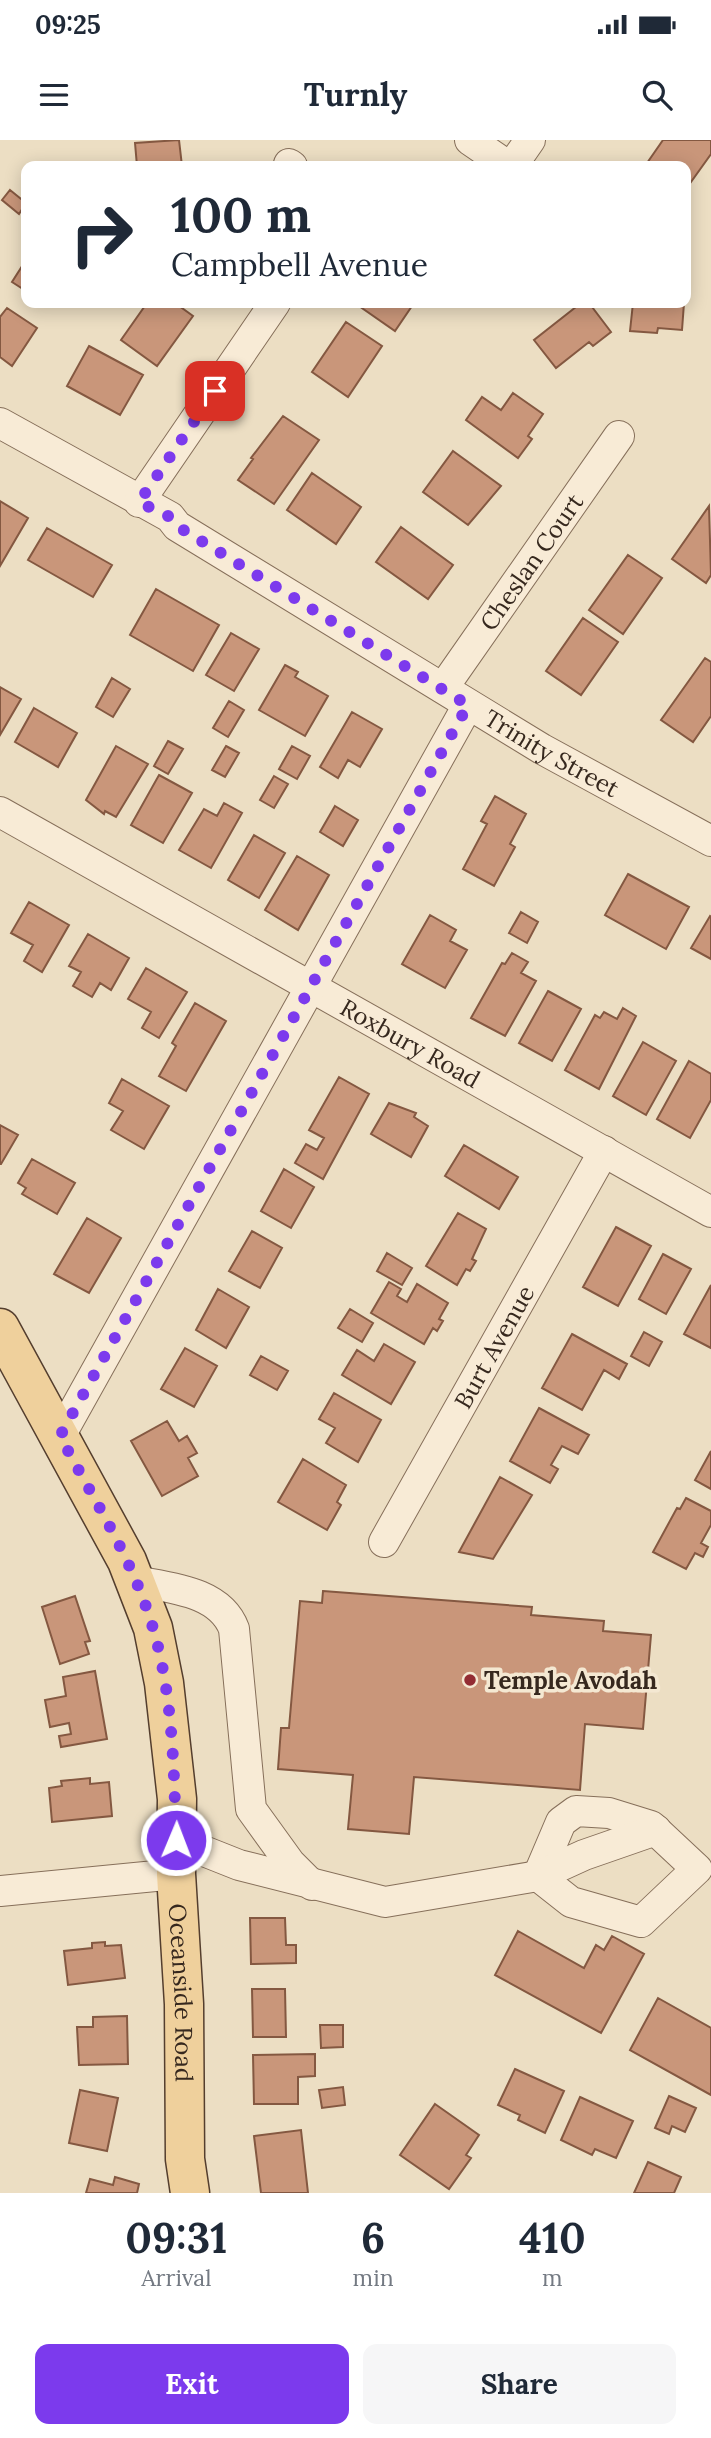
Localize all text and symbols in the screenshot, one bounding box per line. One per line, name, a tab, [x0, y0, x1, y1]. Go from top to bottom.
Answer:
text: 09:25	[35, 8, 101, 41]
text: Turnly	[304, 74, 407, 115]
icon: menu	[35, 76, 73, 114]
icon: search	[638, 76, 676, 114]
text: 100 m	[171, 183, 311, 245]
icon: right	[56, 189, 147, 280]
text: Campbell Avenue	[171, 244, 428, 285]
pin	[185, 361, 245, 421]
icon: arrive	[196, 372, 234, 410]
street label: Cheslan Court	[473, 487, 590, 636]
street label: Trinity Street	[479, 702, 625, 804]
street label: Roxbury Road	[335, 991, 486, 1095]
street label: Burt Avenue	[447, 1280, 541, 1414]
place label: Temple Avodah	[484, 1665, 657, 1696]
marker: Temple Avodah	[462, 1672, 478, 1688]
position arrow	[139, 1803, 213, 1877]
street label: Oceanside Road	[162, 1903, 200, 2082]
text: 09:31	[125, 2211, 227, 2265]
text: 6	[361, 2211, 385, 2265]
text: 410	[519, 2211, 586, 2265]
text: Arrival	[141, 2263, 211, 2292]
text: min	[353, 2263, 394, 2292]
text: m	[542, 2263, 563, 2292]
button: Exit	[35, 2344, 349, 2424]
button: Share	[363, 2344, 676, 2424]

